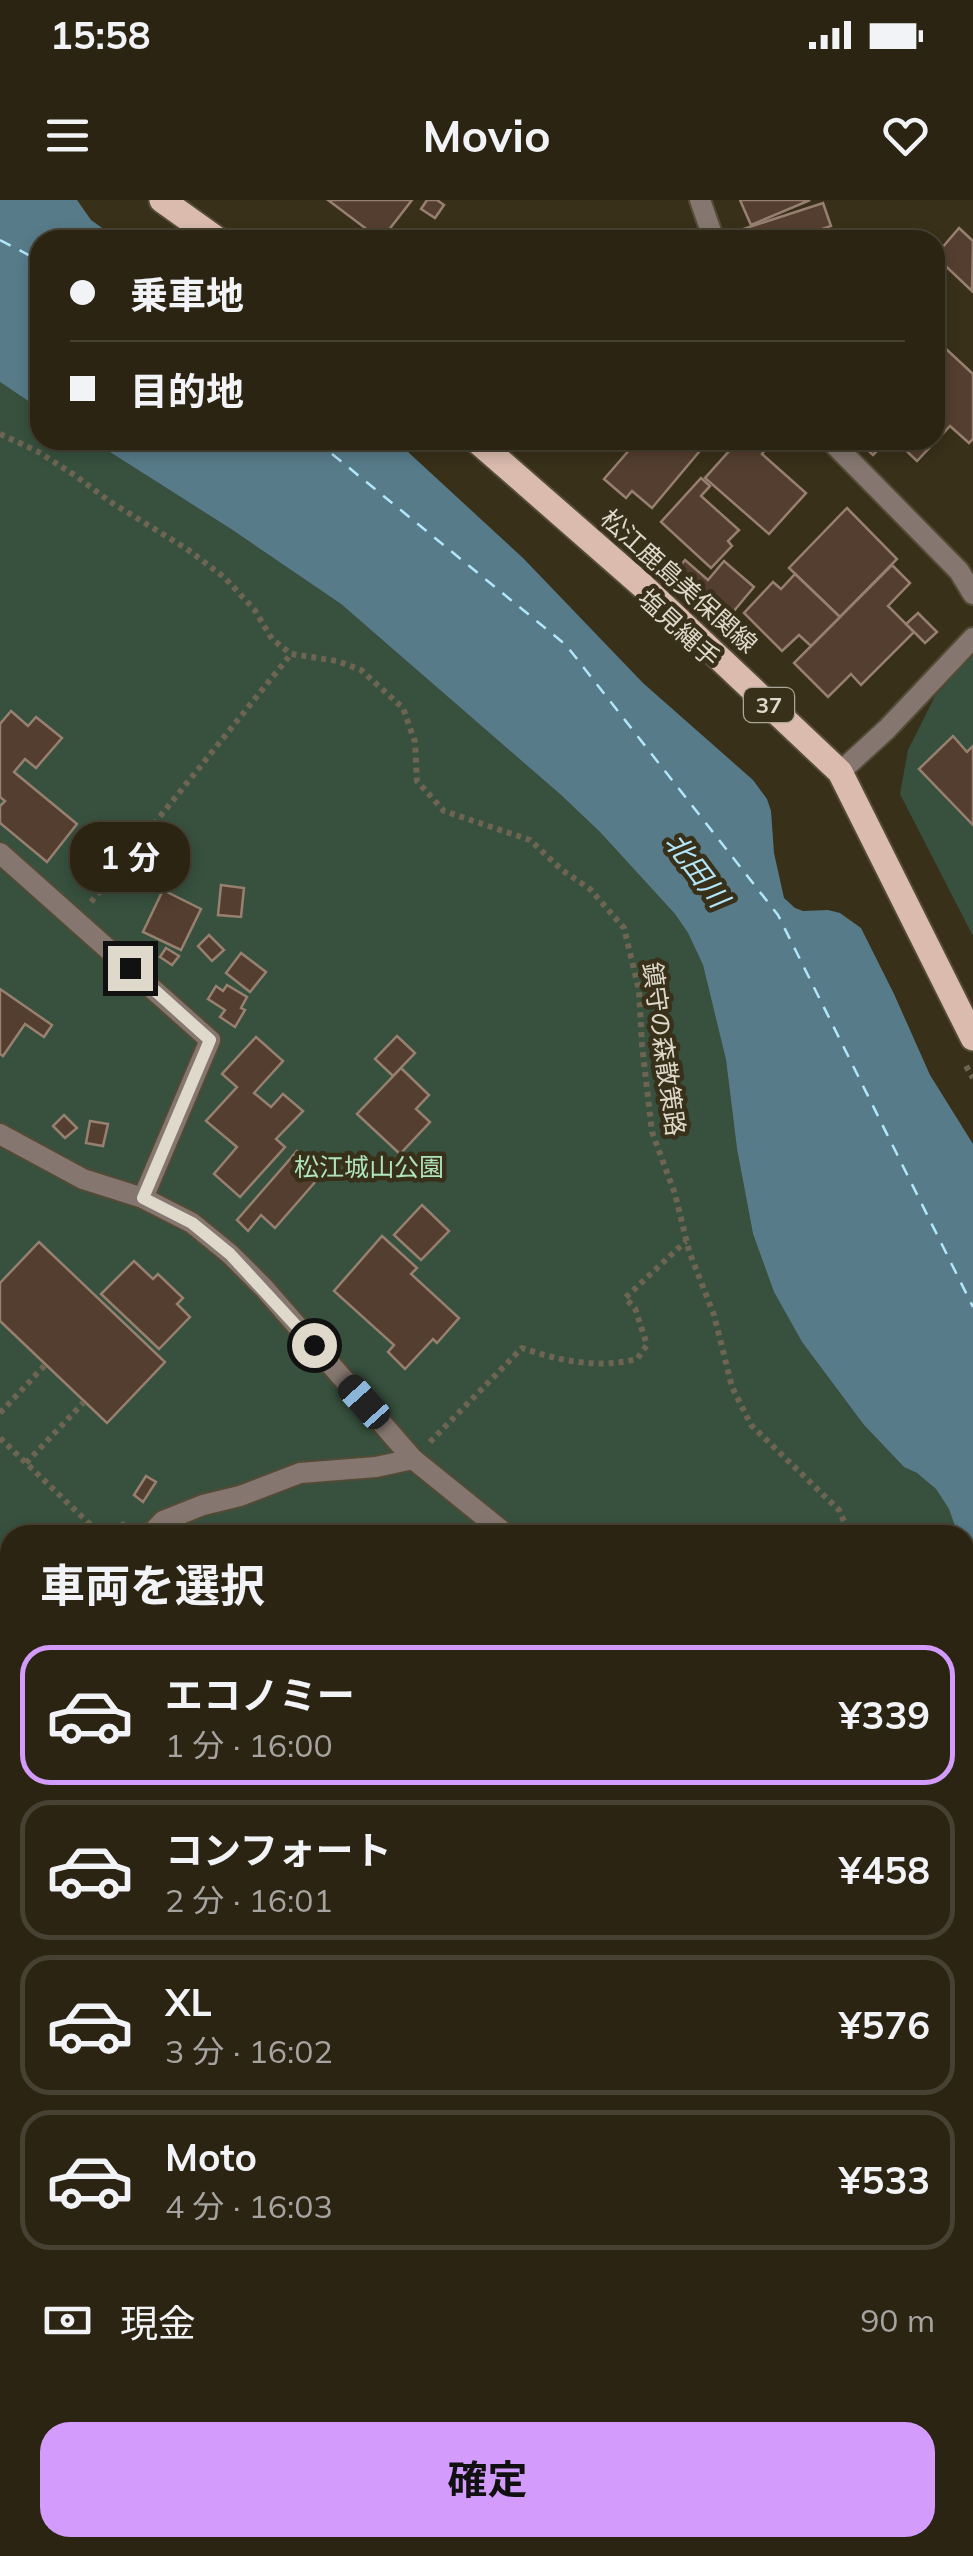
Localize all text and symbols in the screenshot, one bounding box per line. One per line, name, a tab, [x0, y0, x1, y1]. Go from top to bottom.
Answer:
text: 15:58	[50, 11, 151, 59]
text: Movio	[422, 107, 551, 163]
icon: menu	[40, 108, 95, 163]
icon: heart	[878, 108, 933, 163]
text: 乗車地	[130, 271, 244, 319]
text: 目的地	[130, 367, 244, 415]
street label: 松江鹿島美保関線	[595, 502, 764, 659]
street label: 塩見縄手	[632, 582, 726, 673]
road number: 37	[744, 688, 794, 722]
callout: 1 分	[70, 823, 190, 893]
water label: 北田川	[658, 826, 738, 916]
text: 1 分	[100, 837, 160, 877]
route end	[108, 946, 153, 991]
street label: 鎮守の森散策路	[637, 960, 692, 1138]
park label: 松江城山公園	[294, 1151, 444, 1182]
route start	[292, 1323, 337, 1368]
car	[333, 1370, 395, 1434]
text: 車両を選択	[40, 1557, 265, 1613]
icon: car	[45, 1670, 135, 1760]
text: エコノミー	[165, 1671, 355, 1719]
text: ¥339	[839, 1691, 930, 1739]
text: 1 分 · 16:00	[165, 1725, 333, 1765]
icon: car	[45, 1825, 135, 1915]
text: コンフォート	[165, 1826, 392, 1874]
text: ¥458	[839, 1846, 930, 1894]
text: 2 分 · 16:01	[165, 1880, 333, 1920]
text: XL	[165, 1978, 212, 2026]
icon: car	[45, 1980, 135, 2070]
text: ¥576	[839, 2001, 930, 2049]
text: 3 分 · 16:02	[165, 2031, 333, 2071]
text: Moto	[165, 2133, 257, 2181]
icon: car	[45, 2135, 135, 2225]
text: ¥533	[839, 2156, 930, 2204]
text: 4 分 · 16:03	[165, 2186, 333, 2226]
icon: cash	[40, 2293, 95, 2348]
text: 現金	[120, 2299, 196, 2347]
text: 90 m	[860, 2300, 935, 2340]
button: 確定	[40, 2422, 935, 2537]

